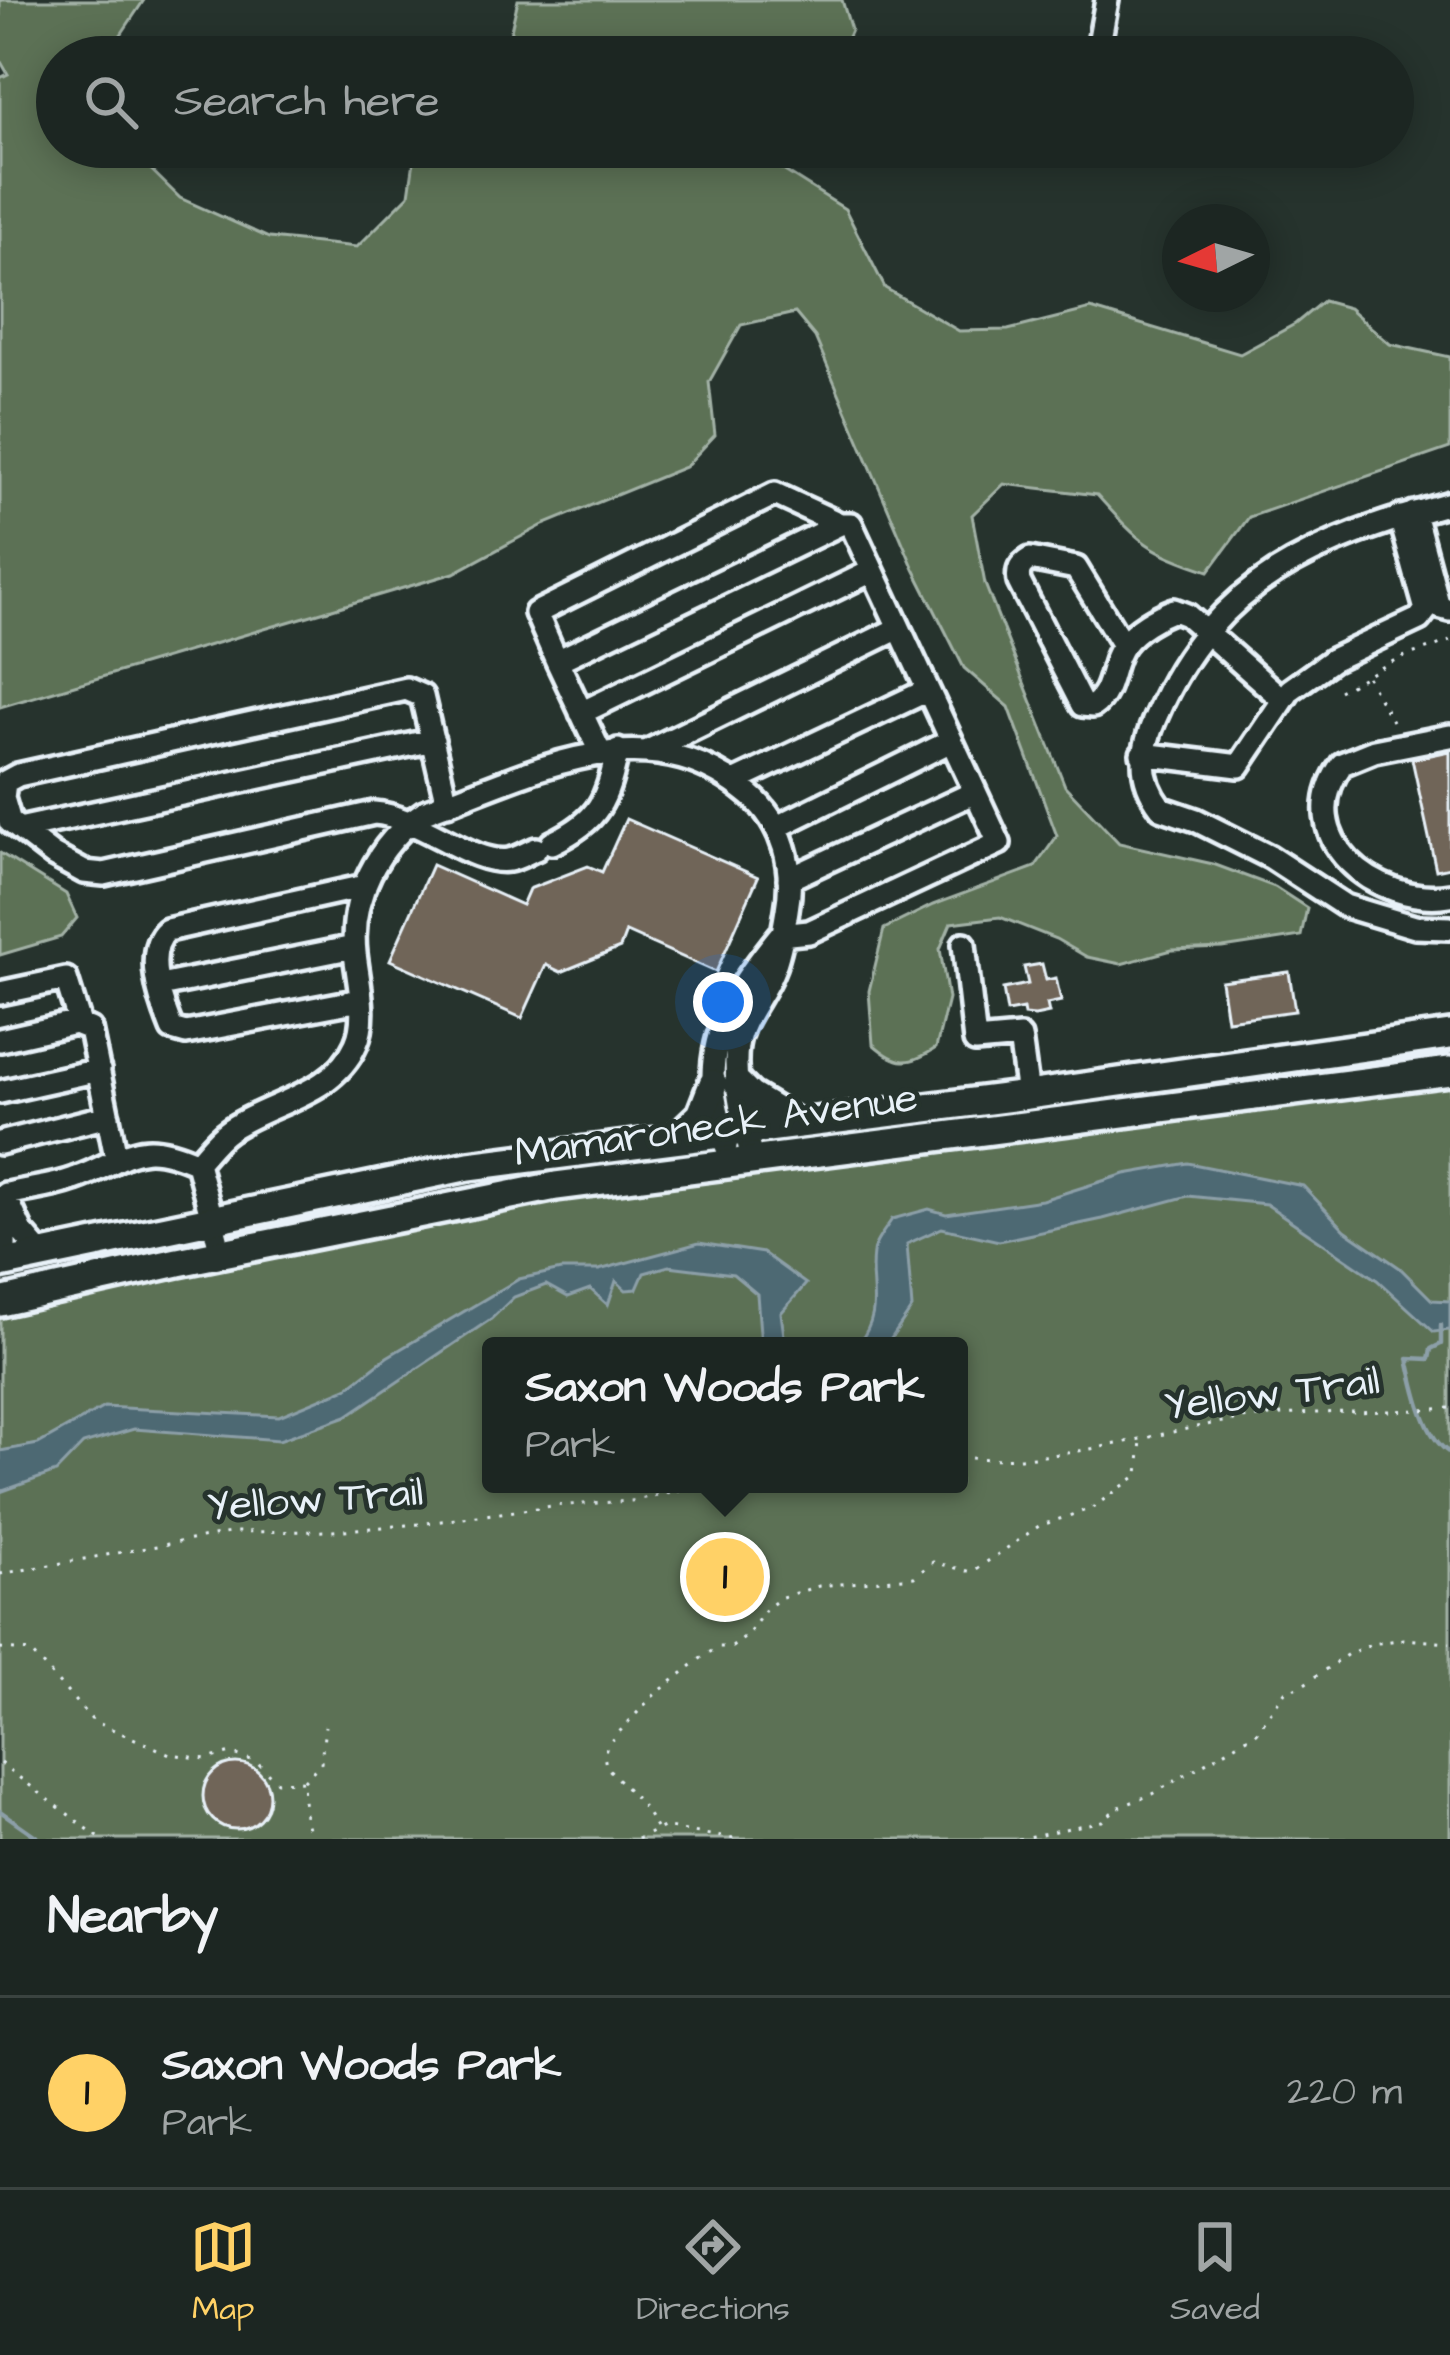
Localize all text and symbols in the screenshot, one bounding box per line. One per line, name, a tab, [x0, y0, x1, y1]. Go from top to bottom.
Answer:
search box	[36, 36, 1414, 168]
icon: search	[78, 69, 144, 135]
text: Search here	[174, 71, 440, 133]
north arrow	[1162, 204, 1270, 312]
your location	[693, 972, 753, 1032]
street label: Mamaroneck Avenue	[511, 1069, 921, 1183]
popup	[482, 1337, 968, 1493]
street label: Yellow Trail	[1161, 1352, 1383, 1436]
text: Saxon Woods Park	[525, 1357, 925, 1419]
text: Park	[525, 1419, 615, 1473]
street label: Yellow Trail	[205, 1464, 425, 1536]
pin: 1	[686, 1532, 764, 1622]
text: Nearby	[48, 1882, 218, 1953]
text: Saxon Woods Park	[162, 2035, 562, 2097]
text: 1	[85, 2066, 90, 2120]
text: 220 m	[1287, 2066, 1402, 2120]
text: Park	[162, 2097, 252, 2151]
tab: Map	[190, 2214, 256, 2332]
tab: Directions	[636, 2214, 790, 2332]
tab: Saved	[1170, 2214, 1260, 2332]

